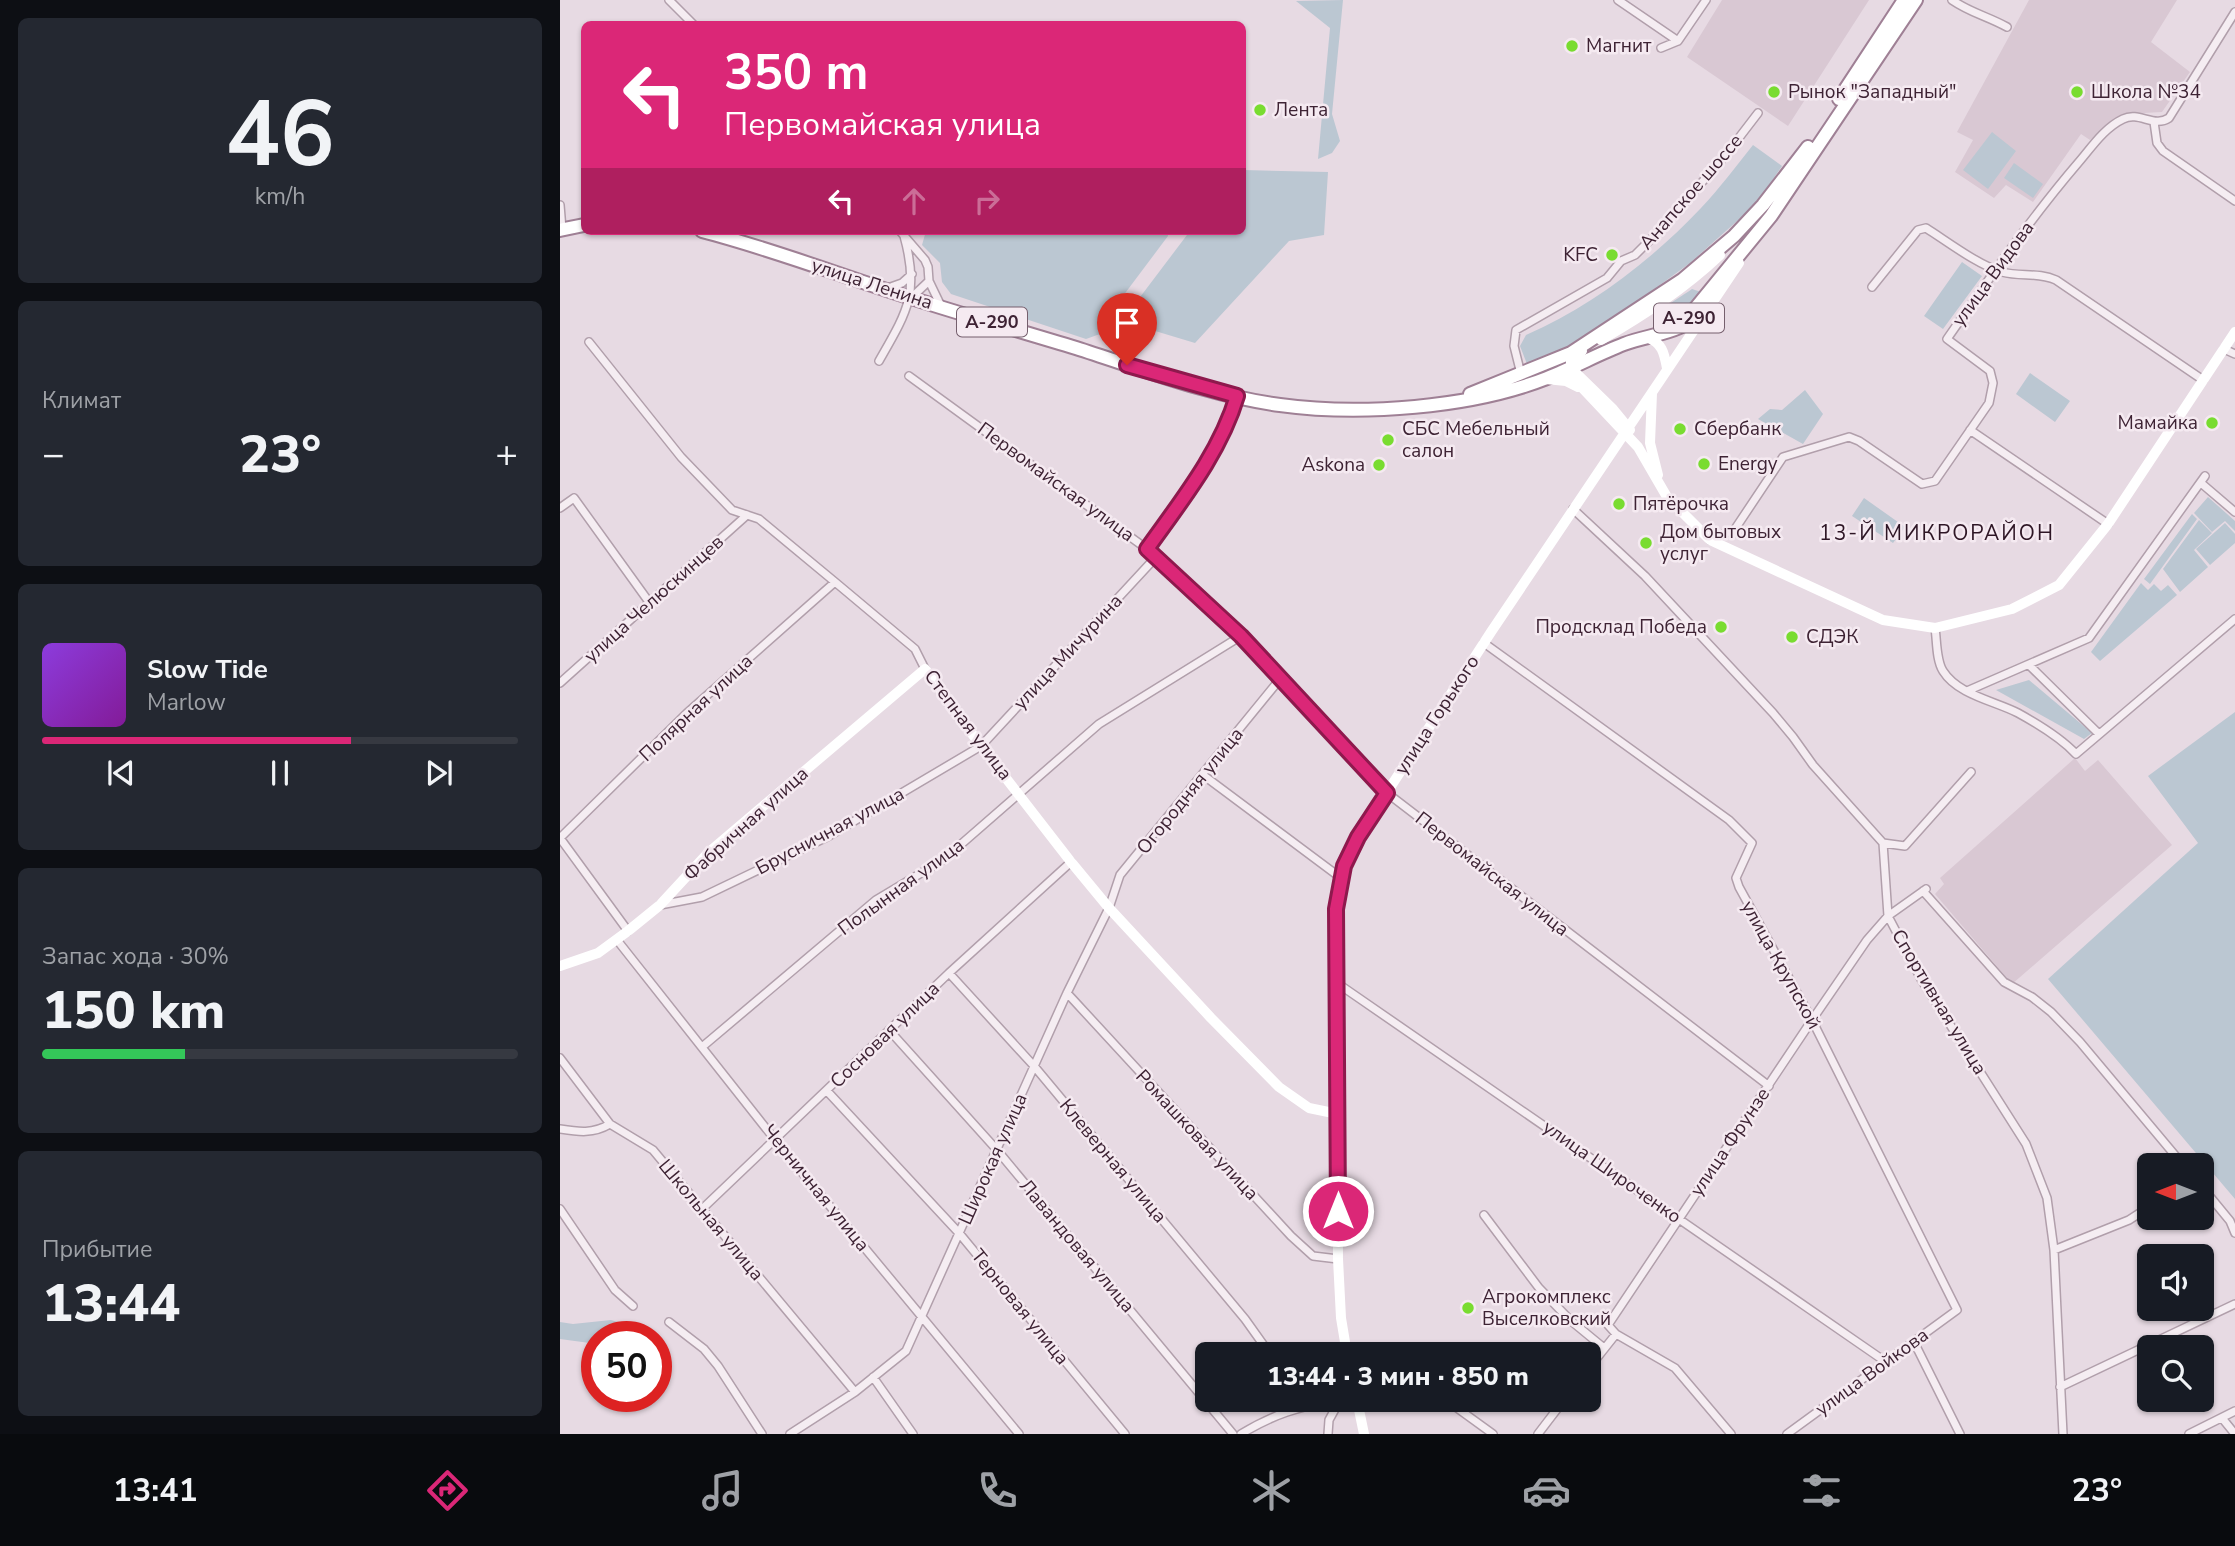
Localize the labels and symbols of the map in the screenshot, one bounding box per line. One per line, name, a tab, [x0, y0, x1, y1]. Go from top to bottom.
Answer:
place label: Магнит	[1586, 33, 1652, 59]
marker: Магнит	[1564, 38, 1580, 54]
place label: Рынок "Западный"	[1788, 79, 1956, 105]
place label: Школа №34	[2091, 79, 2201, 105]
marker: Рынок "Западный"	[1766, 84, 1782, 100]
marker: Школа №34	[2069, 84, 2085, 100]
place label: Лента	[1274, 97, 1328, 123]
marker: Лента	[1252, 102, 1268, 118]
street label: Анапское шоссе	[1633, 129, 1749, 255]
street label: улица Видова	[1946, 216, 2040, 332]
place label: KFC	[1563, 242, 1598, 268]
marker: KFC	[1604, 247, 1620, 263]
street label: улица Ленина	[808, 252, 936, 316]
pin	[1097, 293, 1157, 365]
road number: А-290	[1654, 304, 1724, 332]
road number: А-290	[957, 308, 1027, 336]
place label: Мамайка	[2117, 410, 2198, 436]
marker: Мамайка	[2204, 415, 2220, 431]
street label: Первомайская улица	[972, 416, 1140, 548]
place label: СБС Мебельный салон	[1402, 416, 1550, 464]
place label: Сбербанк	[1694, 416, 1781, 442]
marker: Сбербанк	[1672, 421, 1688, 437]
marker: СБС Мебельный салон	[1380, 432, 1396, 448]
place label: Energy	[1718, 451, 1778, 477]
place label: Askona	[1301, 452, 1365, 478]
marker: Energy	[1696, 456, 1712, 472]
marker: Askona	[1371, 457, 1387, 473]
place label: Пятёрочка	[1633, 491, 1729, 517]
marker: Пятёрочка	[1611, 496, 1627, 512]
place label: Дом бытовых услуг	[1660, 519, 1781, 567]
district label: 13-Й МИКРОРАЙОН	[1819, 519, 2055, 547]
street label: улица Челюскинцев	[578, 529, 730, 669]
marker: Дом бытовых услуг	[1638, 535, 1654, 551]
street label: улица Мичурина	[1008, 588, 1128, 716]
place label: Продсклад Победа	[1535, 614, 1707, 640]
marker: Продсклад Победа	[1713, 619, 1729, 635]
place label: СДЭК	[1806, 624, 1859, 650]
marker: СДЭК	[1784, 629, 1800, 645]
street label: Полярная улица	[633, 648, 759, 768]
street label: улица Горького	[1389, 650, 1485, 780]
street label: Степная улица	[918, 664, 1018, 786]
street label: Огородняя улица	[1131, 722, 1249, 860]
street label: Фабричная улица	[678, 761, 814, 887]
street label: Брусничная улица	[751, 781, 909, 881]
street label: Первомайская улица	[1410, 806, 1574, 942]
street label: Полынная улица	[833, 832, 969, 942]
street label: улица Крупской	[1735, 896, 1827, 1034]
street label: Спортивная улица	[1885, 924, 1993, 1080]
street label: Сосновая улица	[825, 976, 945, 1094]
street label: Ромашковая улица	[1130, 1064, 1264, 1206]
street label: улица Фрунзе	[1684, 1083, 1776, 1201]
street label: Широкая улица	[952, 1089, 1034, 1229]
street label: Клеверная улица	[1053, 1093, 1173, 1229]
street label: улица Широченко	[1538, 1114, 1686, 1230]
street label: Черничная улица	[757, 1119, 875, 1257]
north arrow	[2137, 1153, 2214, 1230]
street label: Школьная улица	[652, 1154, 770, 1286]
street label: Лавандовая улица	[1013, 1174, 1141, 1318]
position arrow	[1301, 1174, 1375, 1248]
street label: Терновая улица	[965, 1244, 1075, 1370]
place label: Агрокомплекс Выселковский	[1482, 1284, 1611, 1332]
marker: Агрокомплекс Выселковский	[1460, 1300, 1476, 1316]
speed limit sign: 50	[581, 1321, 672, 1412]
street label: улица Войкова	[1810, 1322, 1934, 1422]

